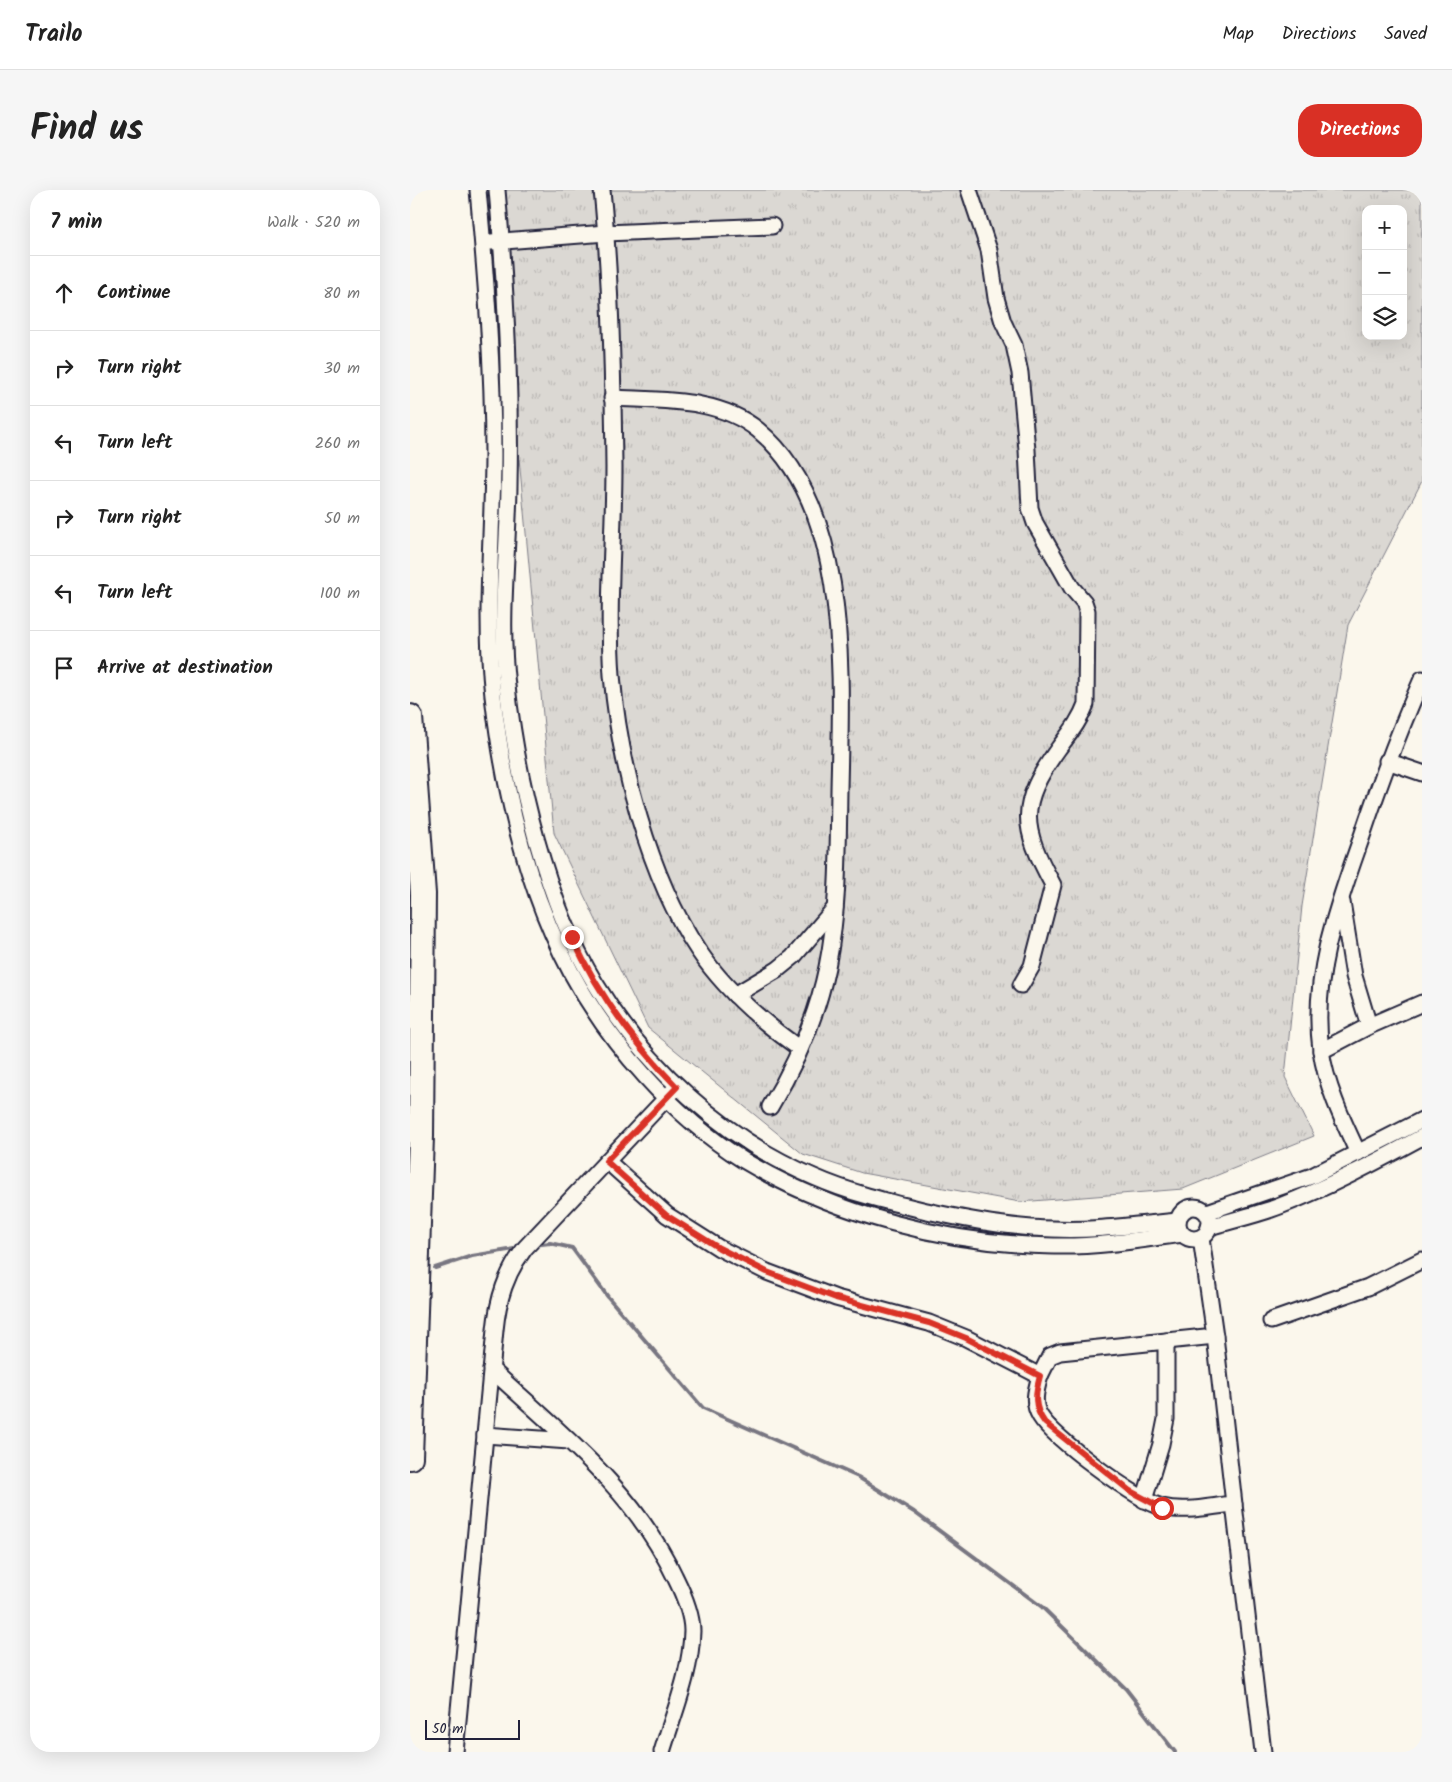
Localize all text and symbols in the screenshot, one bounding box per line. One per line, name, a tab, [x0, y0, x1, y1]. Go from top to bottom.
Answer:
text: Trailo	[25, 15, 83, 54]
text: Map	[1222, 20, 1254, 49]
text: Directions	[1282, 20, 1356, 49]
text: Saved	[1384, 20, 1427, 49]
text: Find us	[30, 102, 143, 158]
button: Directions	[1298, 104, 1422, 157]
map controls	[1362, 205, 1407, 340]
button: +	[1362, 205, 1407, 250]
text: 7 min	[50, 206, 102, 239]
text: Walk · 520 m	[267, 210, 360, 235]
button: −	[1362, 250, 1407, 295]
text: Continue	[97, 278, 170, 308]
icon: ahead	[50, 279, 78, 307]
text: 80 m	[323, 281, 360, 306]
button: layers	[1362, 295, 1407, 340]
text: Turn right	[97, 353, 182, 383]
icon: right	[50, 354, 78, 382]
text: 30 m	[324, 356, 360, 381]
text: Turn left	[97, 428, 172, 458]
icon: left	[50, 429, 78, 457]
text: 260 m	[315, 431, 360, 456]
text: Turn right	[97, 503, 182, 533]
icon: right	[50, 504, 78, 532]
text: 50 m	[324, 506, 360, 531]
text: Turn left	[97, 578, 172, 608]
icon: left	[50, 579, 78, 607]
text: 100 m	[320, 581, 360, 606]
text: Arrive at destination	[97, 653, 273, 683]
icon: arrive	[50, 654, 78, 682]
route end	[561, 926, 584, 949]
route start	[1151, 1497, 1174, 1520]
scale bar	[425, 1717, 520, 1740]
text: 50 m	[432, 1718, 463, 1740]

